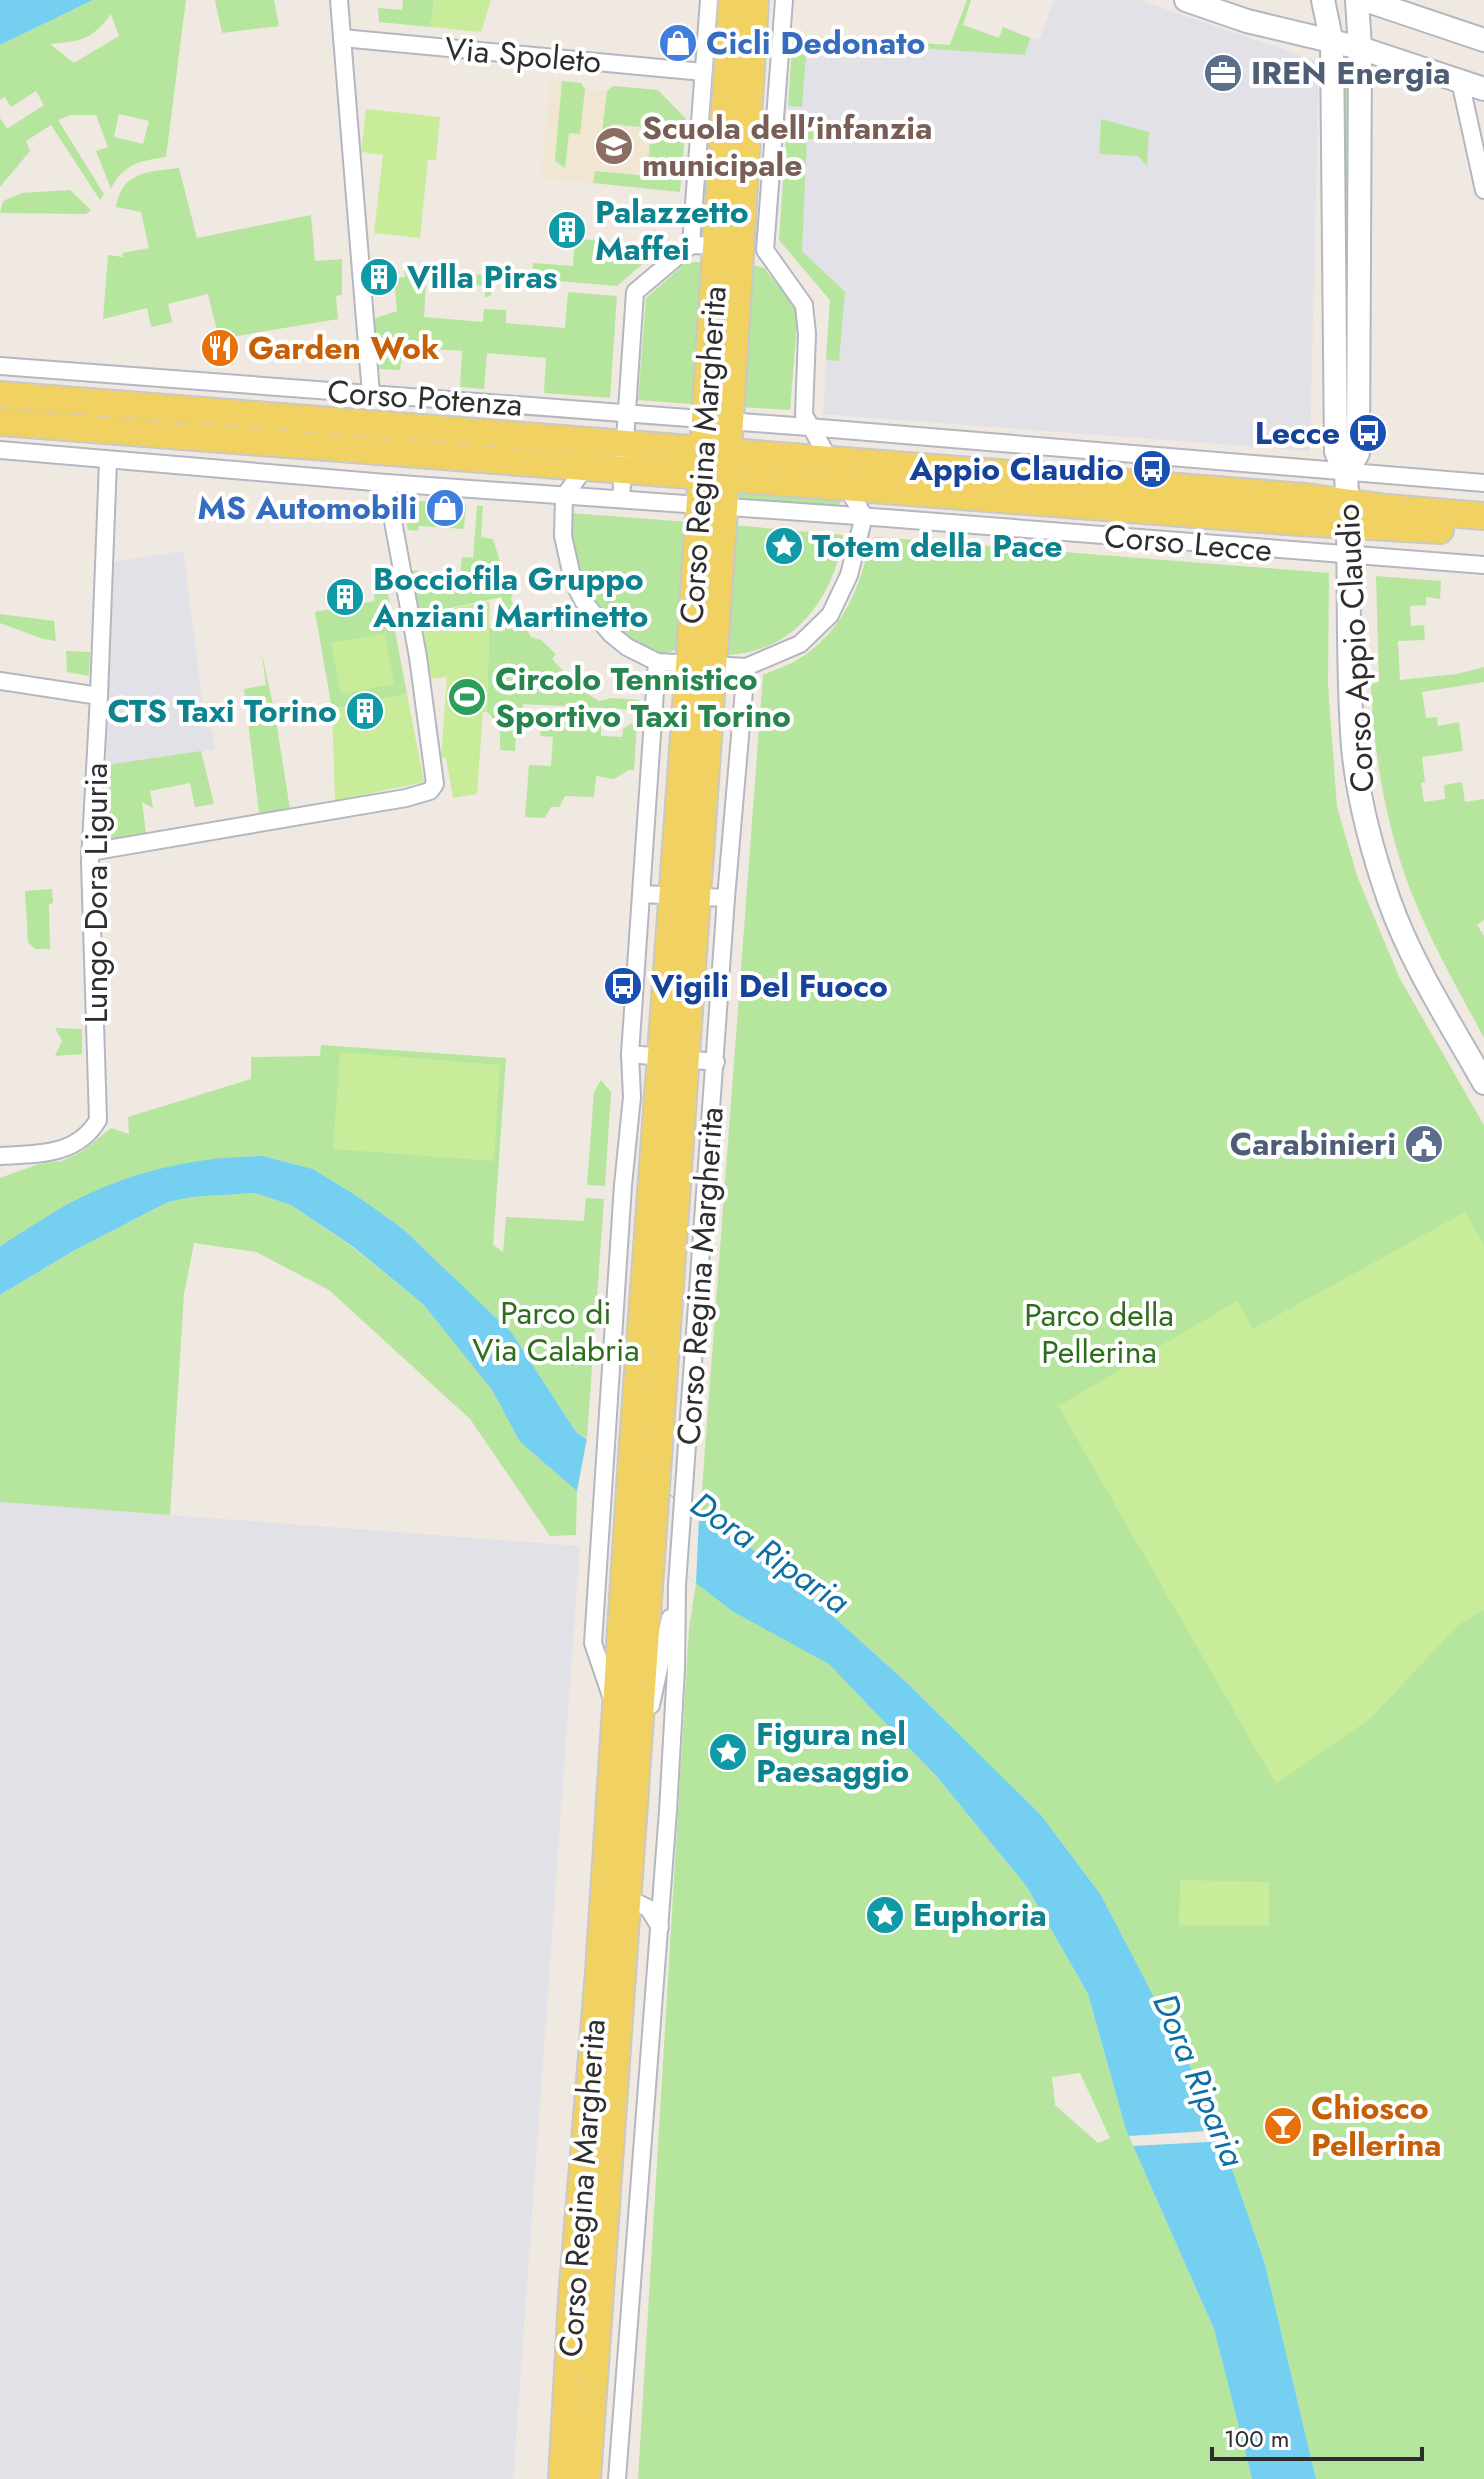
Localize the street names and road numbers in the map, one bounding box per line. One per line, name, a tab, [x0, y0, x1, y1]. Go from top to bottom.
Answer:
street label: Via Spoleto	[443, 25, 603, 85]
street label: Corso Regina Margherita	[668, 284, 738, 626]
street label: Corso Potenza	[326, 368, 524, 428]
street label: Corso Appio Claudio	[1324, 503, 1386, 793]
street label: Corso Lecce	[1102, 513, 1274, 573]
street label: Lungo Dora Liguria	[73, 763, 119, 1023]
street label: Corso Regina Margherita	[665, 1105, 735, 1447]
street label: Corso Regina Margherita	[547, 2017, 617, 2359]

